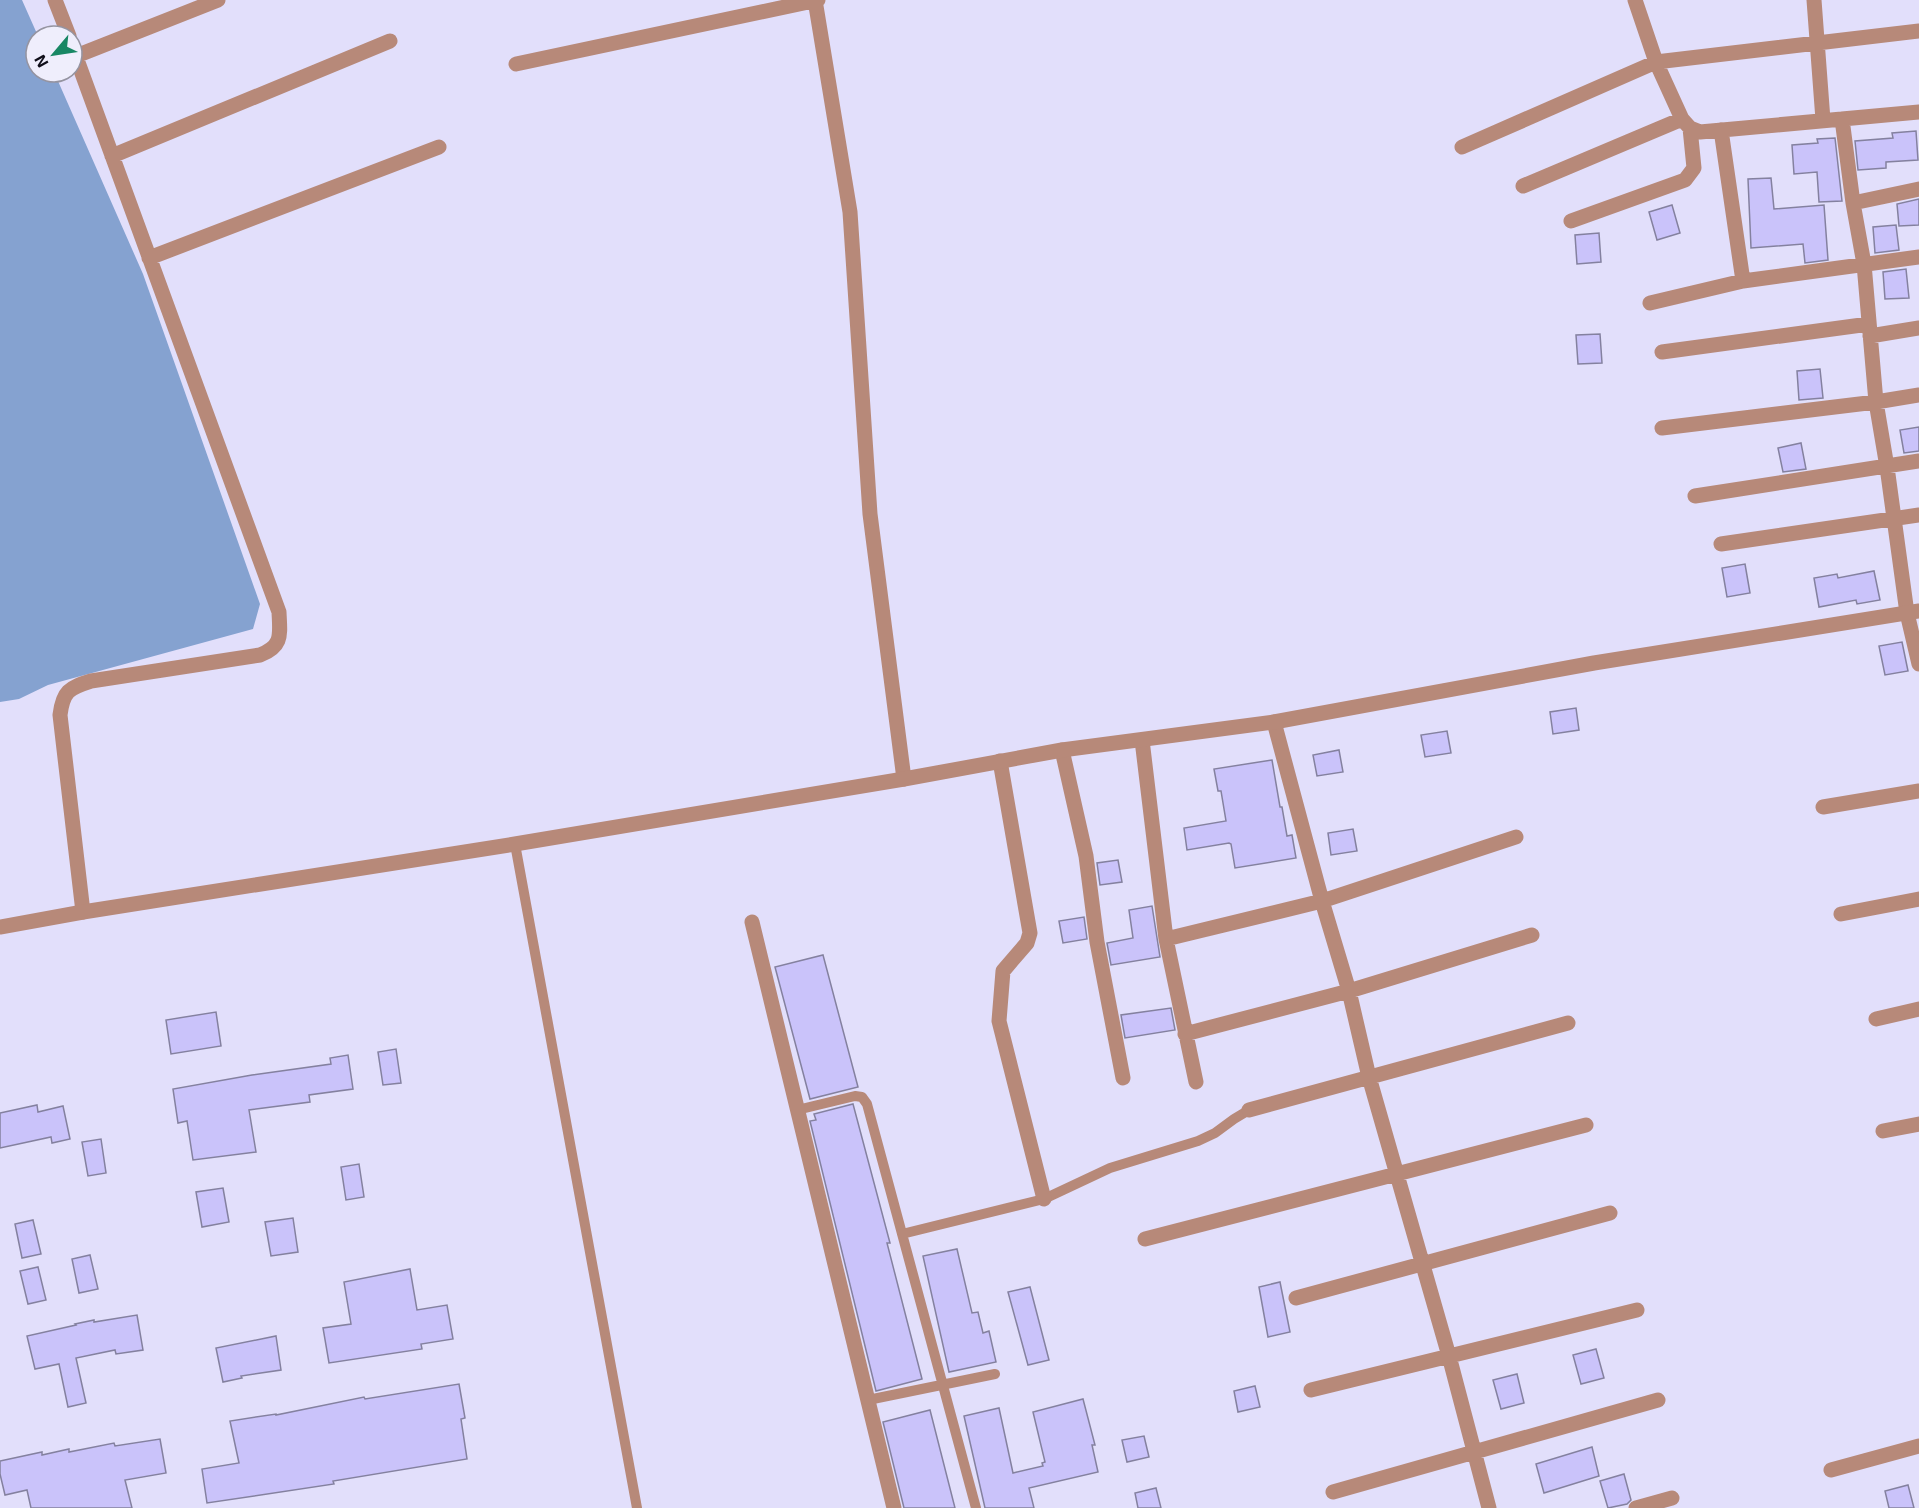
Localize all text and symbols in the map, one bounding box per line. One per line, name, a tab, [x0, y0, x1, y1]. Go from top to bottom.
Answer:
north arrow	[24, 24, 84, 84]
text: N	[29, 52, 52, 71]

